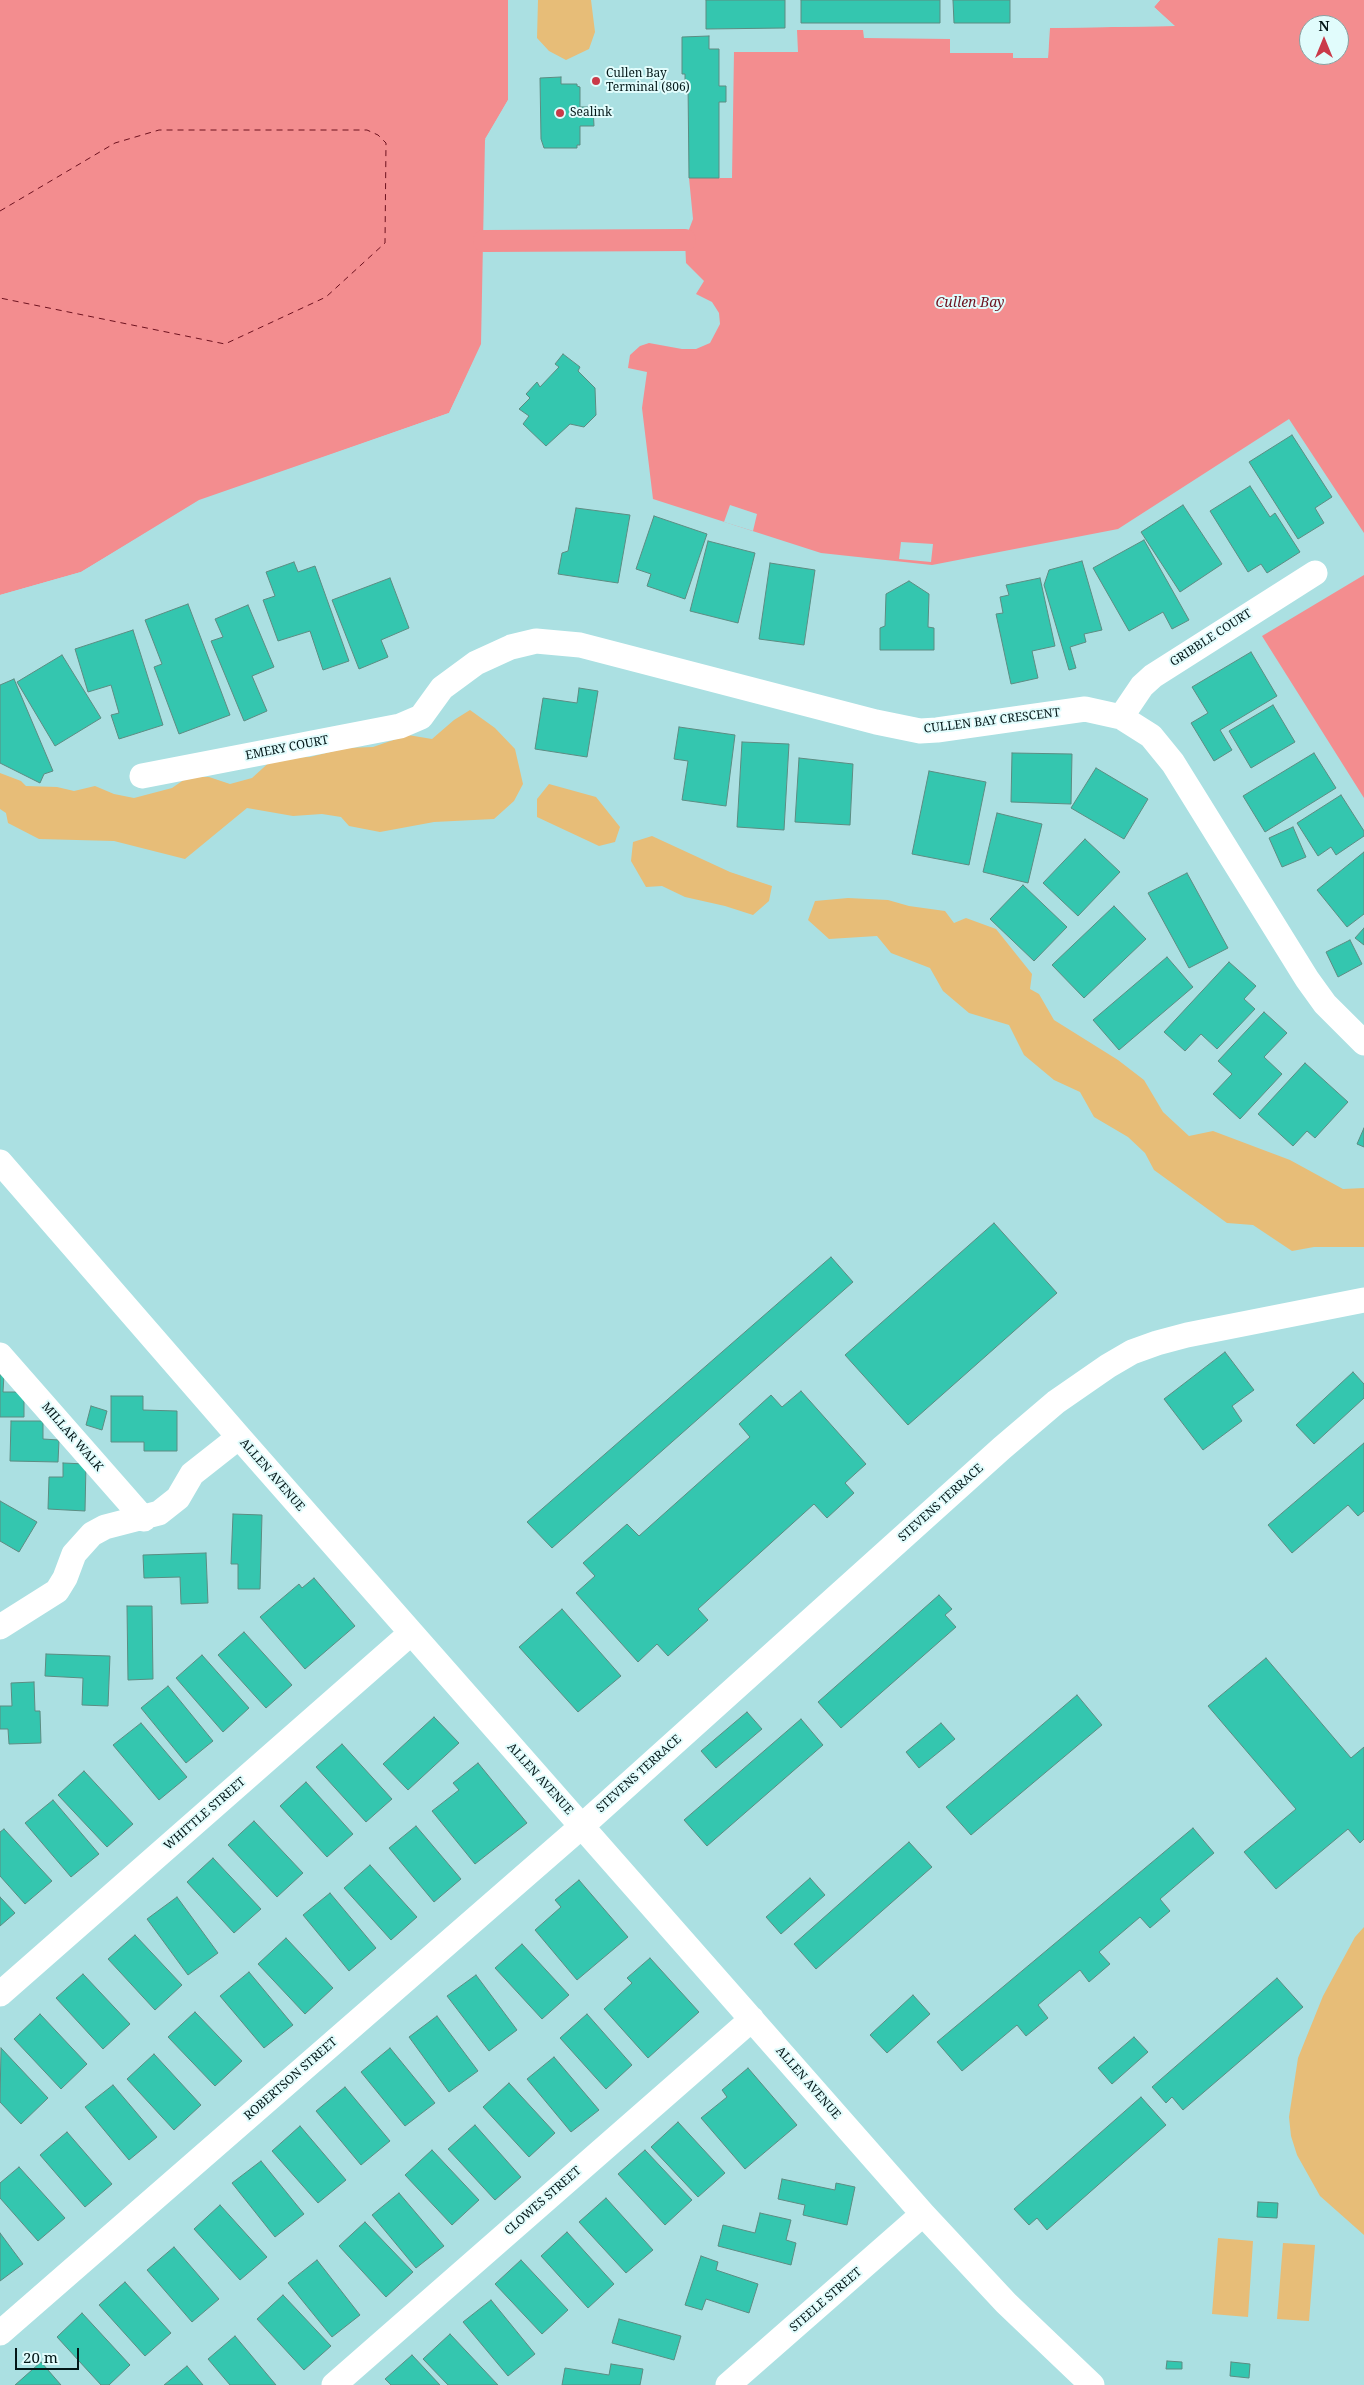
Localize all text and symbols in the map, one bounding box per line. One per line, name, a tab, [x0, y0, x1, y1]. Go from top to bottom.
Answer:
north arrow	[1299, 15, 1349, 65]
text: N	[1318, 16, 1330, 35]
place label: Cullen Bay Terminal (806)	[606, 67, 690, 95]
marker: Cullen Bay Terminal (806)	[590, 75, 602, 87]
place label: Sealink	[570, 106, 612, 120]
marker: Sealink	[554, 107, 566, 119]
water label: Cullen Bay	[936, 295, 1004, 311]
street label: GRIBBLE COURT	[1167, 606, 1255, 670]
street label: CULLEN BAY CRESCENT	[923, 705, 1061, 737]
street label: EMERY COURT	[244, 733, 330, 763]
street label: MILLAR WALK	[38, 1400, 106, 1474]
street label: ALLEN AVENUE	[237, 1436, 307, 1514]
street label: STEVENS TERRACE	[896, 1461, 986, 1545]
street label: STEVENS TERRACE	[594, 1732, 684, 1816]
street label: ALLEN AVENUE	[504, 1740, 576, 1818]
street label: WHITTLE STREET	[161, 1775, 249, 1853]
street label: ROBERTSON STREET	[242, 2035, 340, 2123]
street label: ALLEN AVENUE	[773, 2044, 843, 2122]
street label: CLOWES STREET	[502, 2164, 584, 2238]
street label: STEELE STREET	[787, 2265, 865, 2335]
scale bar	[18, 2338, 81, 2370]
text: 20 m	[23, 2347, 58, 2367]

